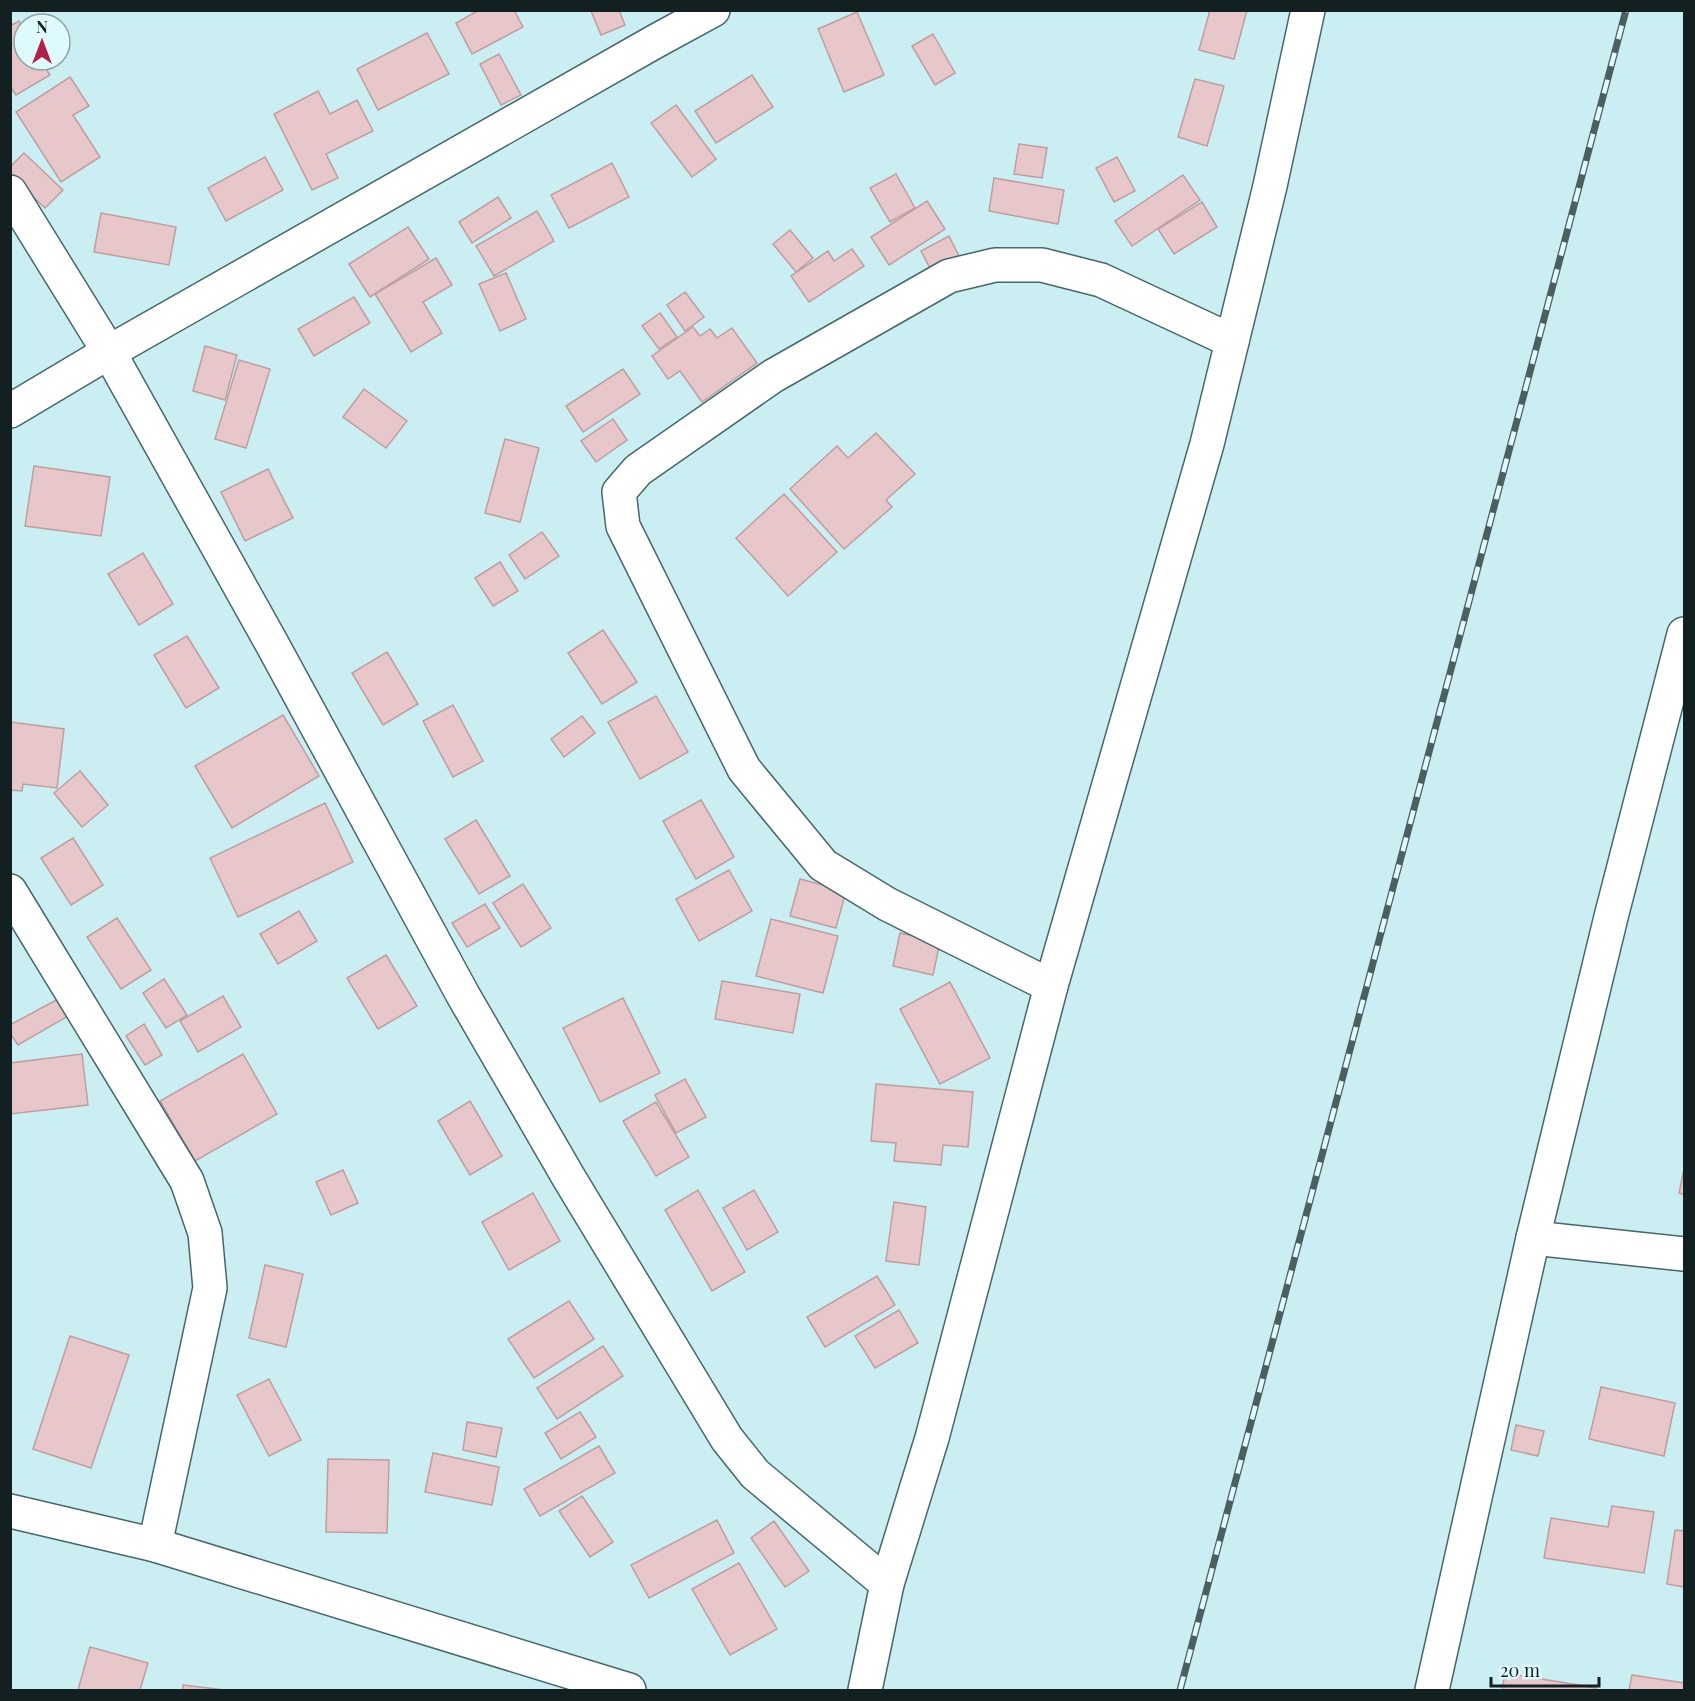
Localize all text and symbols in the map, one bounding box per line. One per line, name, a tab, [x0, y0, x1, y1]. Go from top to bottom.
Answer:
north arrow	[12, 12, 72, 72]
text: N	[36, 16, 48, 37]
scale bar	[1491, 1650, 1599, 1688]
text: 20 m	[1500, 1658, 1540, 1682]

